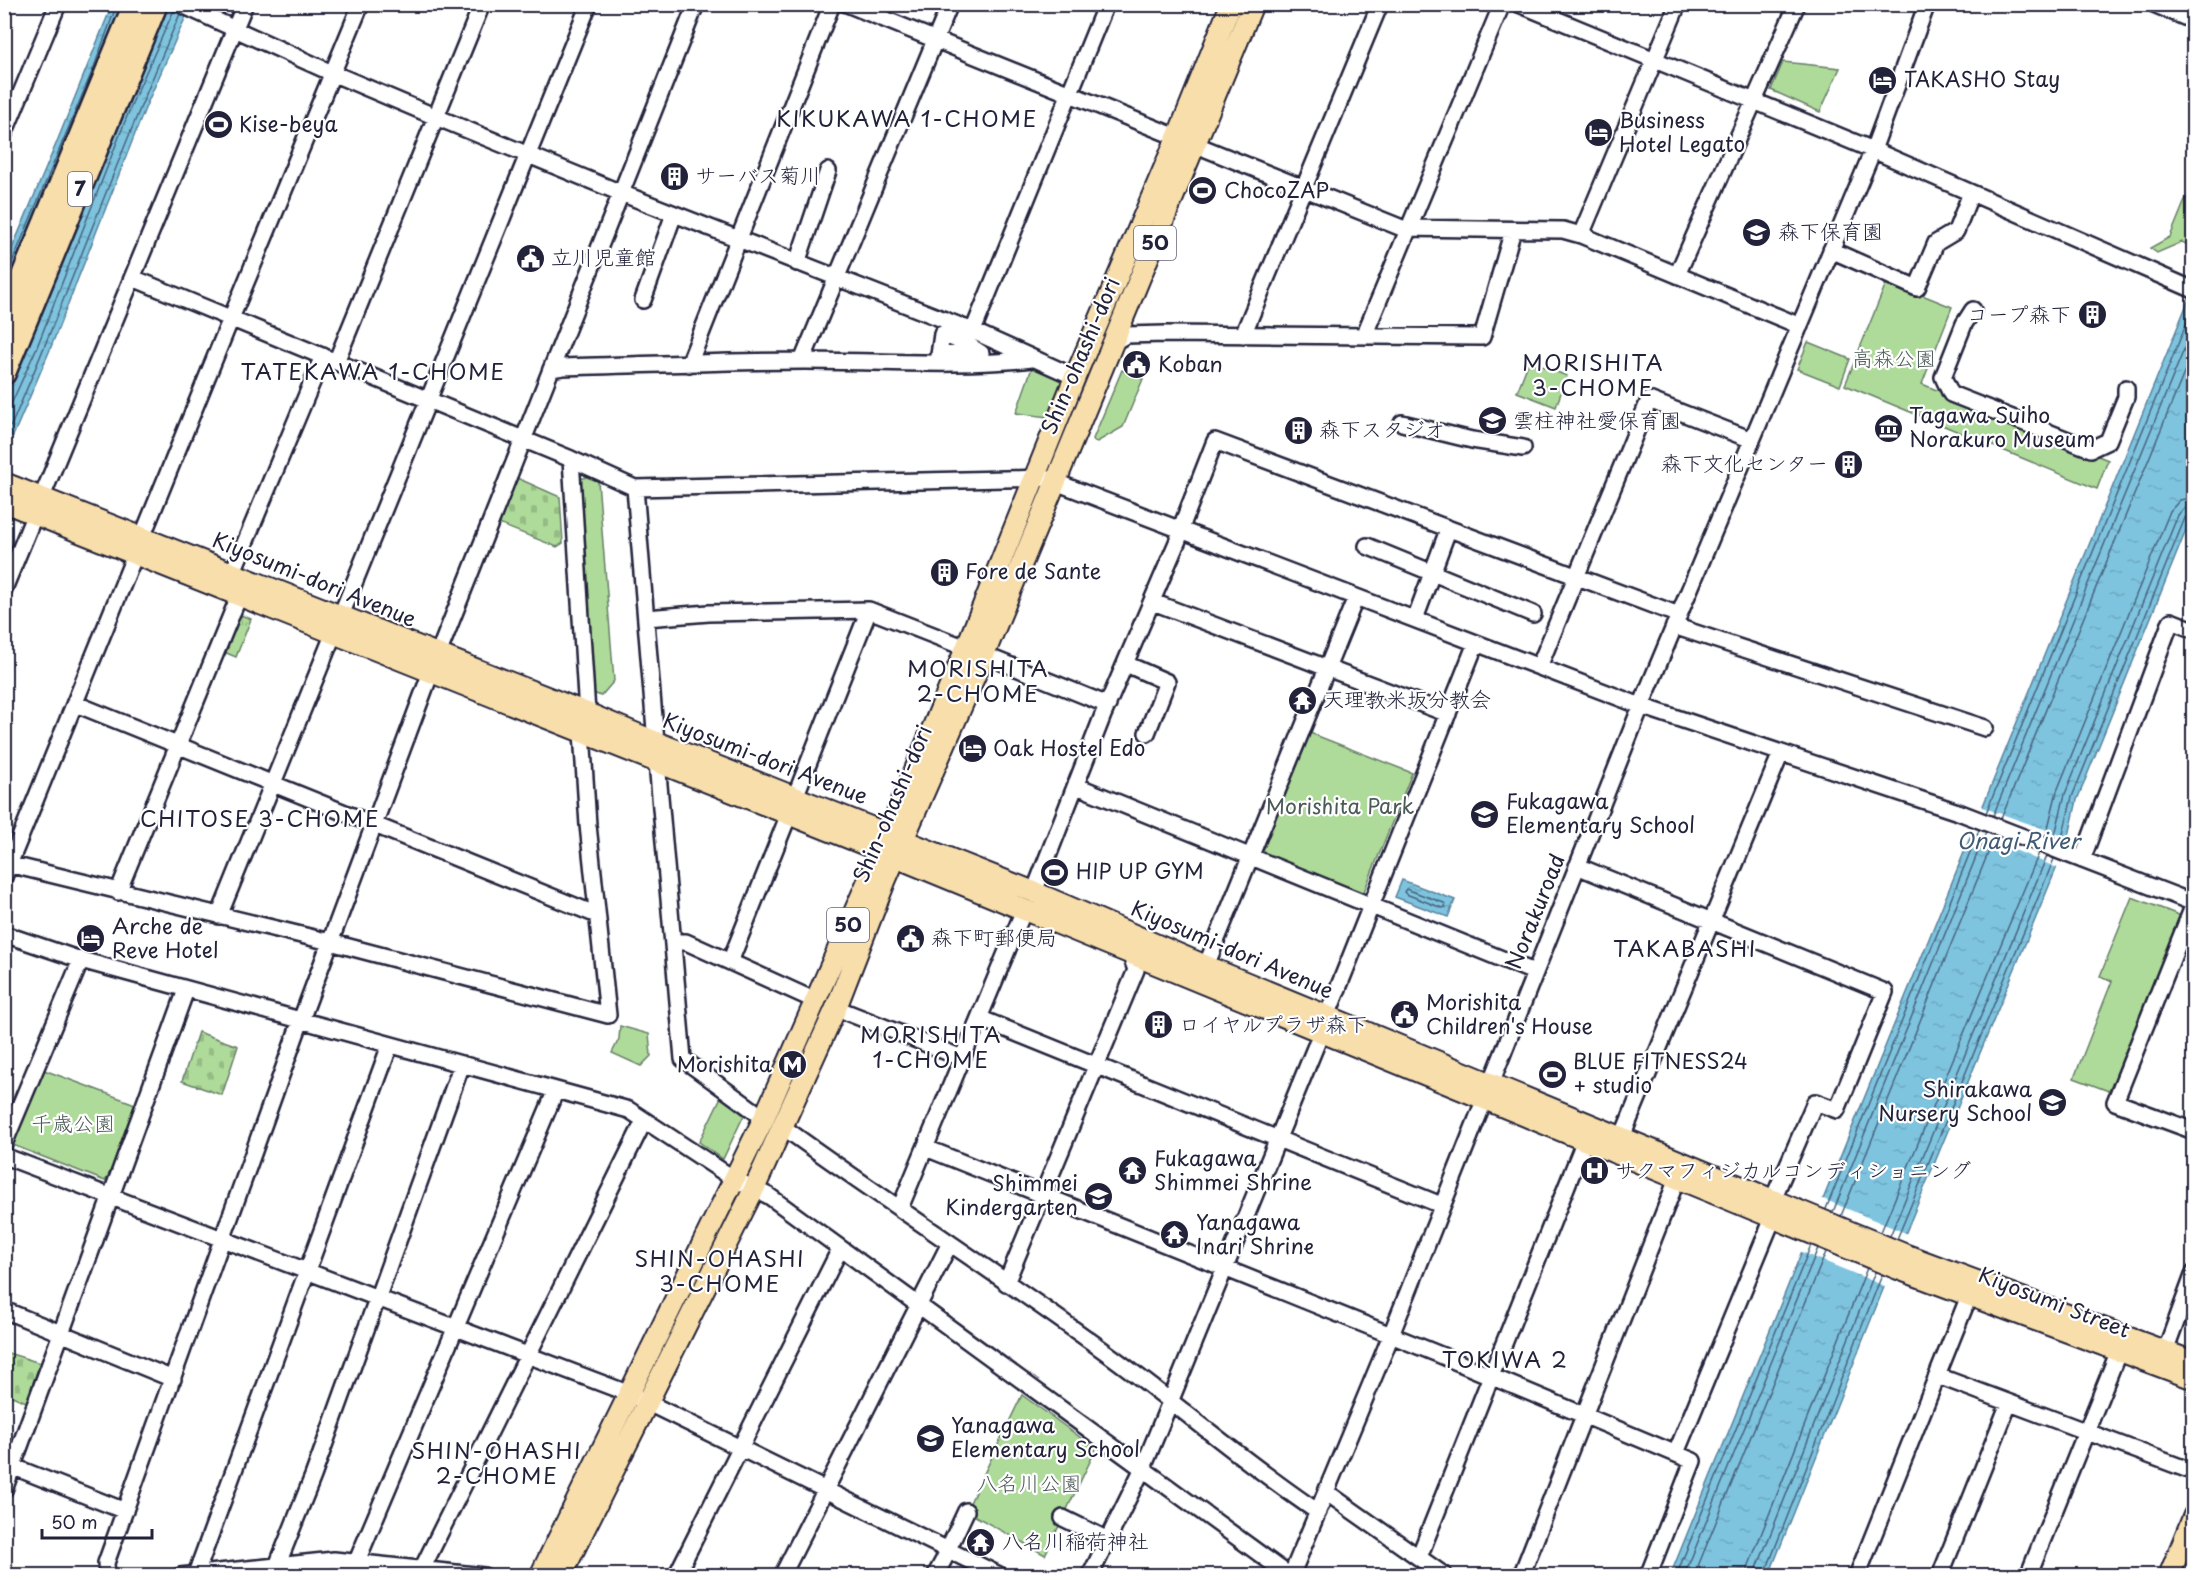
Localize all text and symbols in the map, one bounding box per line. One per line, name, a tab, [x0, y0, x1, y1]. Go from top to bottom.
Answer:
place label: TAKASHO Stay	[1904, 62, 2060, 94]
hotel icon: TAKASHO Stay	[1867, 64, 1899, 96]
district label: KIKUKAWA 1-CHOME	[776, 101, 1038, 134]
place label: Business Hotel Legato	[1619, 103, 1745, 159]
place label: Kise-beya	[239, 107, 338, 139]
sports icon: Kise-beya	[202, 109, 234, 141]
hotel icon: Business Hotel Legato	[1582, 117, 1614, 149]
place label: サーバス菊川	[695, 158, 821, 190]
building icon: サーバス菊川	[658, 160, 690, 192]
road number: 7	[68, 172, 92, 206]
place label: ChocoZAP	[1224, 173, 1329, 205]
sports icon: ChocoZAP	[1187, 175, 1219, 207]
place label: 森下保育園	[1778, 214, 1883, 246]
school or university icon: 森下保育園	[1741, 216, 1773, 248]
road number: 50	[1134, 226, 1176, 260]
place label: 立川児童館	[551, 240, 656, 272]
public building icon: 立川児童館	[514, 242, 546, 274]
street label: Shin-ohashi-dori	[1032, 272, 1127, 439]
place label: コープ森下	[1967, 297, 2071, 329]
building icon: コープ森下	[2076, 299, 2108, 331]
park label: 高森公園	[1852, 341, 1936, 373]
district label: MORISHITA 3-CHOME	[1522, 345, 1664, 403]
place label: Koban	[1158, 347, 1223, 379]
public building icon: Koban	[1121, 349, 1153, 381]
district label: TATEKAWA 1-CHOME	[240, 354, 506, 387]
place label: Tagawa Suiho Norakuro Museum	[1909, 398, 2095, 454]
place label: 雲柱神社愛保育園	[1513, 403, 1681, 435]
school or university icon: 雲柱神社愛保育園	[1476, 405, 1508, 437]
place label: 森下スタジオ	[1319, 412, 1445, 444]
museum icon: Tagawa Suiho Norakuro Museum	[1872, 412, 1904, 444]
building icon: 森下スタジオ	[1282, 414, 1314, 446]
place label: 森下文化センター	[1661, 446, 1828, 478]
building icon: 森下文化センター	[1833, 448, 1865, 480]
street label: Kiyosumi-dori Avenue	[208, 523, 421, 634]
place label: Fore de Sante	[965, 554, 1101, 586]
building icon: Fore de Sante	[928, 556, 960, 588]
district label: MORISHITA 2-CHOME	[907, 651, 1049, 709]
place label: 天理教米坂分教会	[1323, 682, 1491, 714]
temple icon: 天理教米坂分教会	[1286, 684, 1318, 716]
street label: Kiyosumi-dori Avenue	[659, 703, 873, 811]
street label: Shin-ohashi-dori	[844, 720, 939, 887]
place label: Oak Hostel Edo	[993, 731, 1145, 763]
hotel icon: Oak Hostel Edo	[956, 733, 988, 765]
place label: Fukagawa Elementary School	[1506, 784, 1695, 840]
park label: Morishita Park	[1266, 789, 1414, 821]
school or university icon: Fukagawa Elementary School	[1469, 798, 1501, 830]
district label: CHITOSE 3-CHOME	[140, 801, 380, 834]
water label: Onagi River	[1957, 823, 2082, 856]
street label: Norakuroad	[1496, 849, 1572, 974]
place label: HIP UP GYM	[1076, 854, 1204, 886]
sports icon: HIP UP GYM	[1039, 856, 1071, 888]
street label: Kiyosumi-dori Avenue	[1127, 891, 1339, 1005]
road number: 50	[827, 908, 869, 942]
place label: Arche de Reve Hotel	[112, 909, 219, 965]
place label: 森下町郵便局	[931, 920, 1057, 952]
public building icon: 森下町郵便局	[894, 922, 926, 954]
hotel icon: Arche de Reve Hotel	[75, 923, 107, 955]
district label: TAKABASHI	[1613, 931, 1757, 964]
place label: Morishita Children's House	[1426, 985, 1593, 1041]
public building icon: Morishita Children's House	[1389, 999, 1421, 1031]
place label: ロイヤルプラザ森下	[1179, 1007, 1368, 1039]
building icon: ロイヤルプラザ森下	[1142, 1009, 1174, 1041]
district label: MORISHITA 1-CHOME	[860, 1017, 1002, 1075]
place label: BLUE FITNESS24 + studio	[1573, 1044, 1748, 1100]
place label: Morishita	[677, 1047, 773, 1079]
metro station icon: Morishita	[777, 1049, 809, 1081]
sports icon: BLUE FITNESS24 + studio	[1536, 1058, 1568, 1090]
place label: Shirakawa Nursery School	[1878, 1072, 2033, 1128]
school or university icon: Shirakawa Nursery School	[2037, 1086, 2069, 1118]
park label: 千歳公園	[31, 1106, 115, 1138]
place label: Fukagawa Shimmei Shrine	[1154, 1141, 1312, 1197]
place label: サクマフィジカルコンディショニング	[1615, 1153, 1971, 1185]
temple icon: Fukagawa Shimmei Shrine	[1117, 1155, 1149, 1187]
hospital icon: サクマフィジカルコンディショニング	[1578, 1155, 1610, 1187]
place label: Shimmei Kindergarten	[945, 1166, 1078, 1222]
school or university icon: Shimmei Kindergarten	[1083, 1180, 1115, 1212]
place label: Yanagawa Inari Shrine	[1196, 1205, 1314, 1261]
temple icon: Yanagawa Inari Shrine	[1159, 1219, 1191, 1251]
district label: SHIN-OHASHI 3-CHOME	[635, 1241, 805, 1299]
street label: Kiyosumi Street	[1974, 1258, 2135, 1345]
district label: TOKIWA 2	[1442, 1342, 1568, 1375]
place label: Yanagawa Elementary School	[951, 1408, 1140, 1464]
school or university icon: Yanagawa Elementary School	[914, 1422, 946, 1454]
district label: SHIN-OHASHI 2-CHOME	[412, 1433, 582, 1491]
park label: 八名川公園	[977, 1466, 1082, 1498]
scale bar	[42, 1502, 152, 1540]
text: 50 m	[51, 1508, 98, 1535]
place label: 八名川稲荷神社	[1002, 1524, 1149, 1556]
temple icon: 八名川稲荷神社	[965, 1526, 997, 1558]

